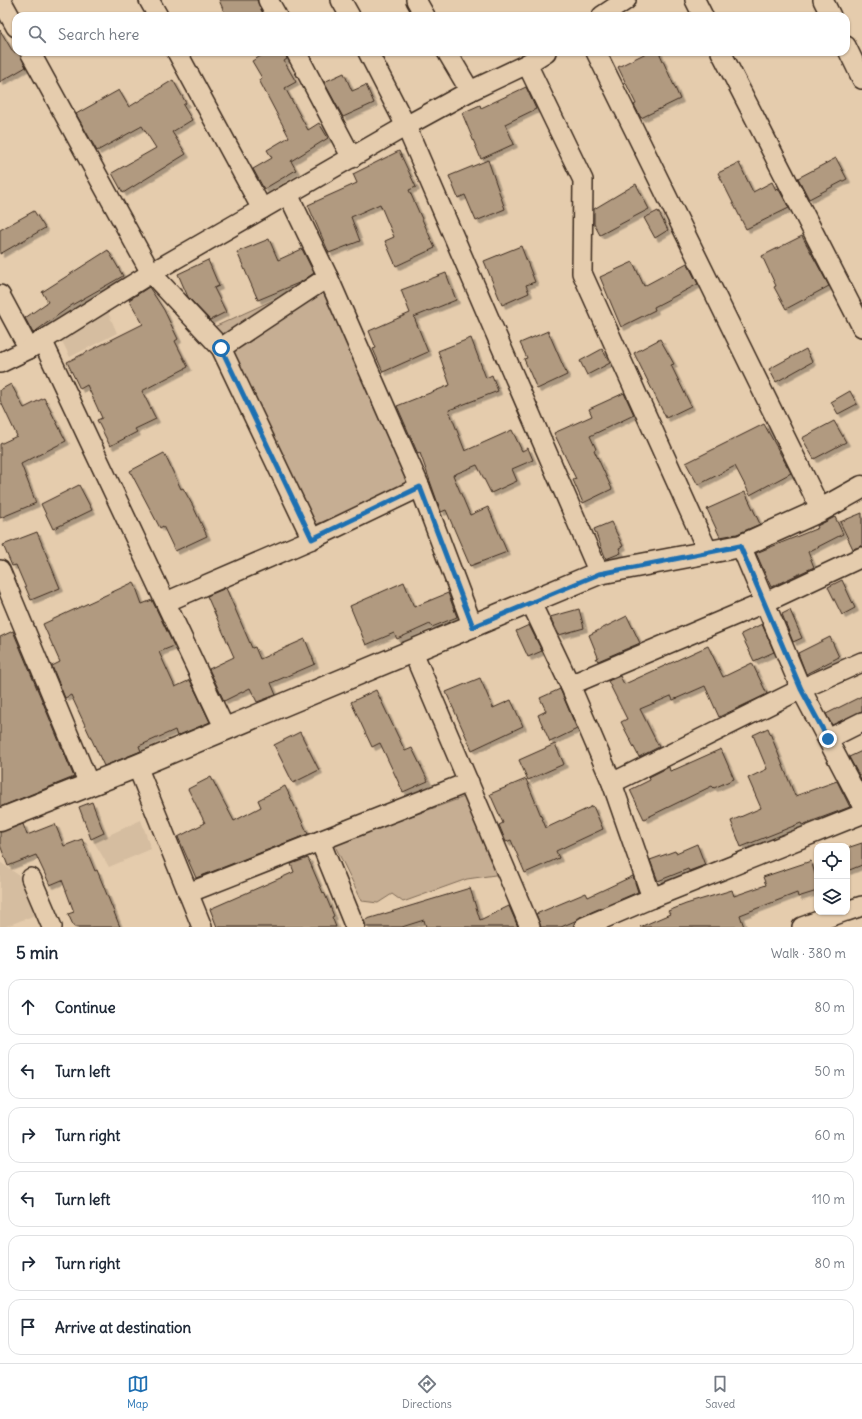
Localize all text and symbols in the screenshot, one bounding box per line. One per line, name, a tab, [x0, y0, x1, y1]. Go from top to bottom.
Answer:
search box	[12, 12, 850, 56]
icon: search	[26, 23, 48, 45]
text: Search here	[58, 25, 139, 44]
route start	[212, 339, 230, 357]
route end	[819, 730, 837, 748]
map controls	[814, 843, 850, 915]
button: locate	[814, 843, 850, 879]
button: layers	[814, 879, 850, 915]
text: 5 min	[16, 942, 58, 964]
text: Walk · 380 m	[771, 945, 846, 962]
icon: ahead	[17, 996, 39, 1018]
text: Continue	[55, 998, 116, 1017]
text: 80 m	[814, 999, 845, 1016]
icon: left	[17, 1060, 39, 1082]
text: Turn left	[55, 1062, 110, 1081]
text: 50 m	[814, 1063, 845, 1080]
icon: right	[17, 1124, 39, 1146]
text: Turn right	[55, 1126, 120, 1145]
text: 60 m	[814, 1127, 845, 1144]
icon: left	[17, 1188, 39, 1210]
text: Turn left	[55, 1190, 110, 1209]
text: 110 m	[812, 1191, 845, 1208]
icon: right	[17, 1252, 39, 1274]
text: Turn right	[55, 1254, 120, 1273]
text: 80 m	[814, 1255, 845, 1272]
icon: arrive	[17, 1316, 39, 1338]
text: Arrive at destination	[55, 1318, 191, 1337]
tab: Map	[127, 1373, 149, 1411]
tab: Directions	[402, 1373, 452, 1411]
tab: Saved	[705, 1373, 735, 1411]

